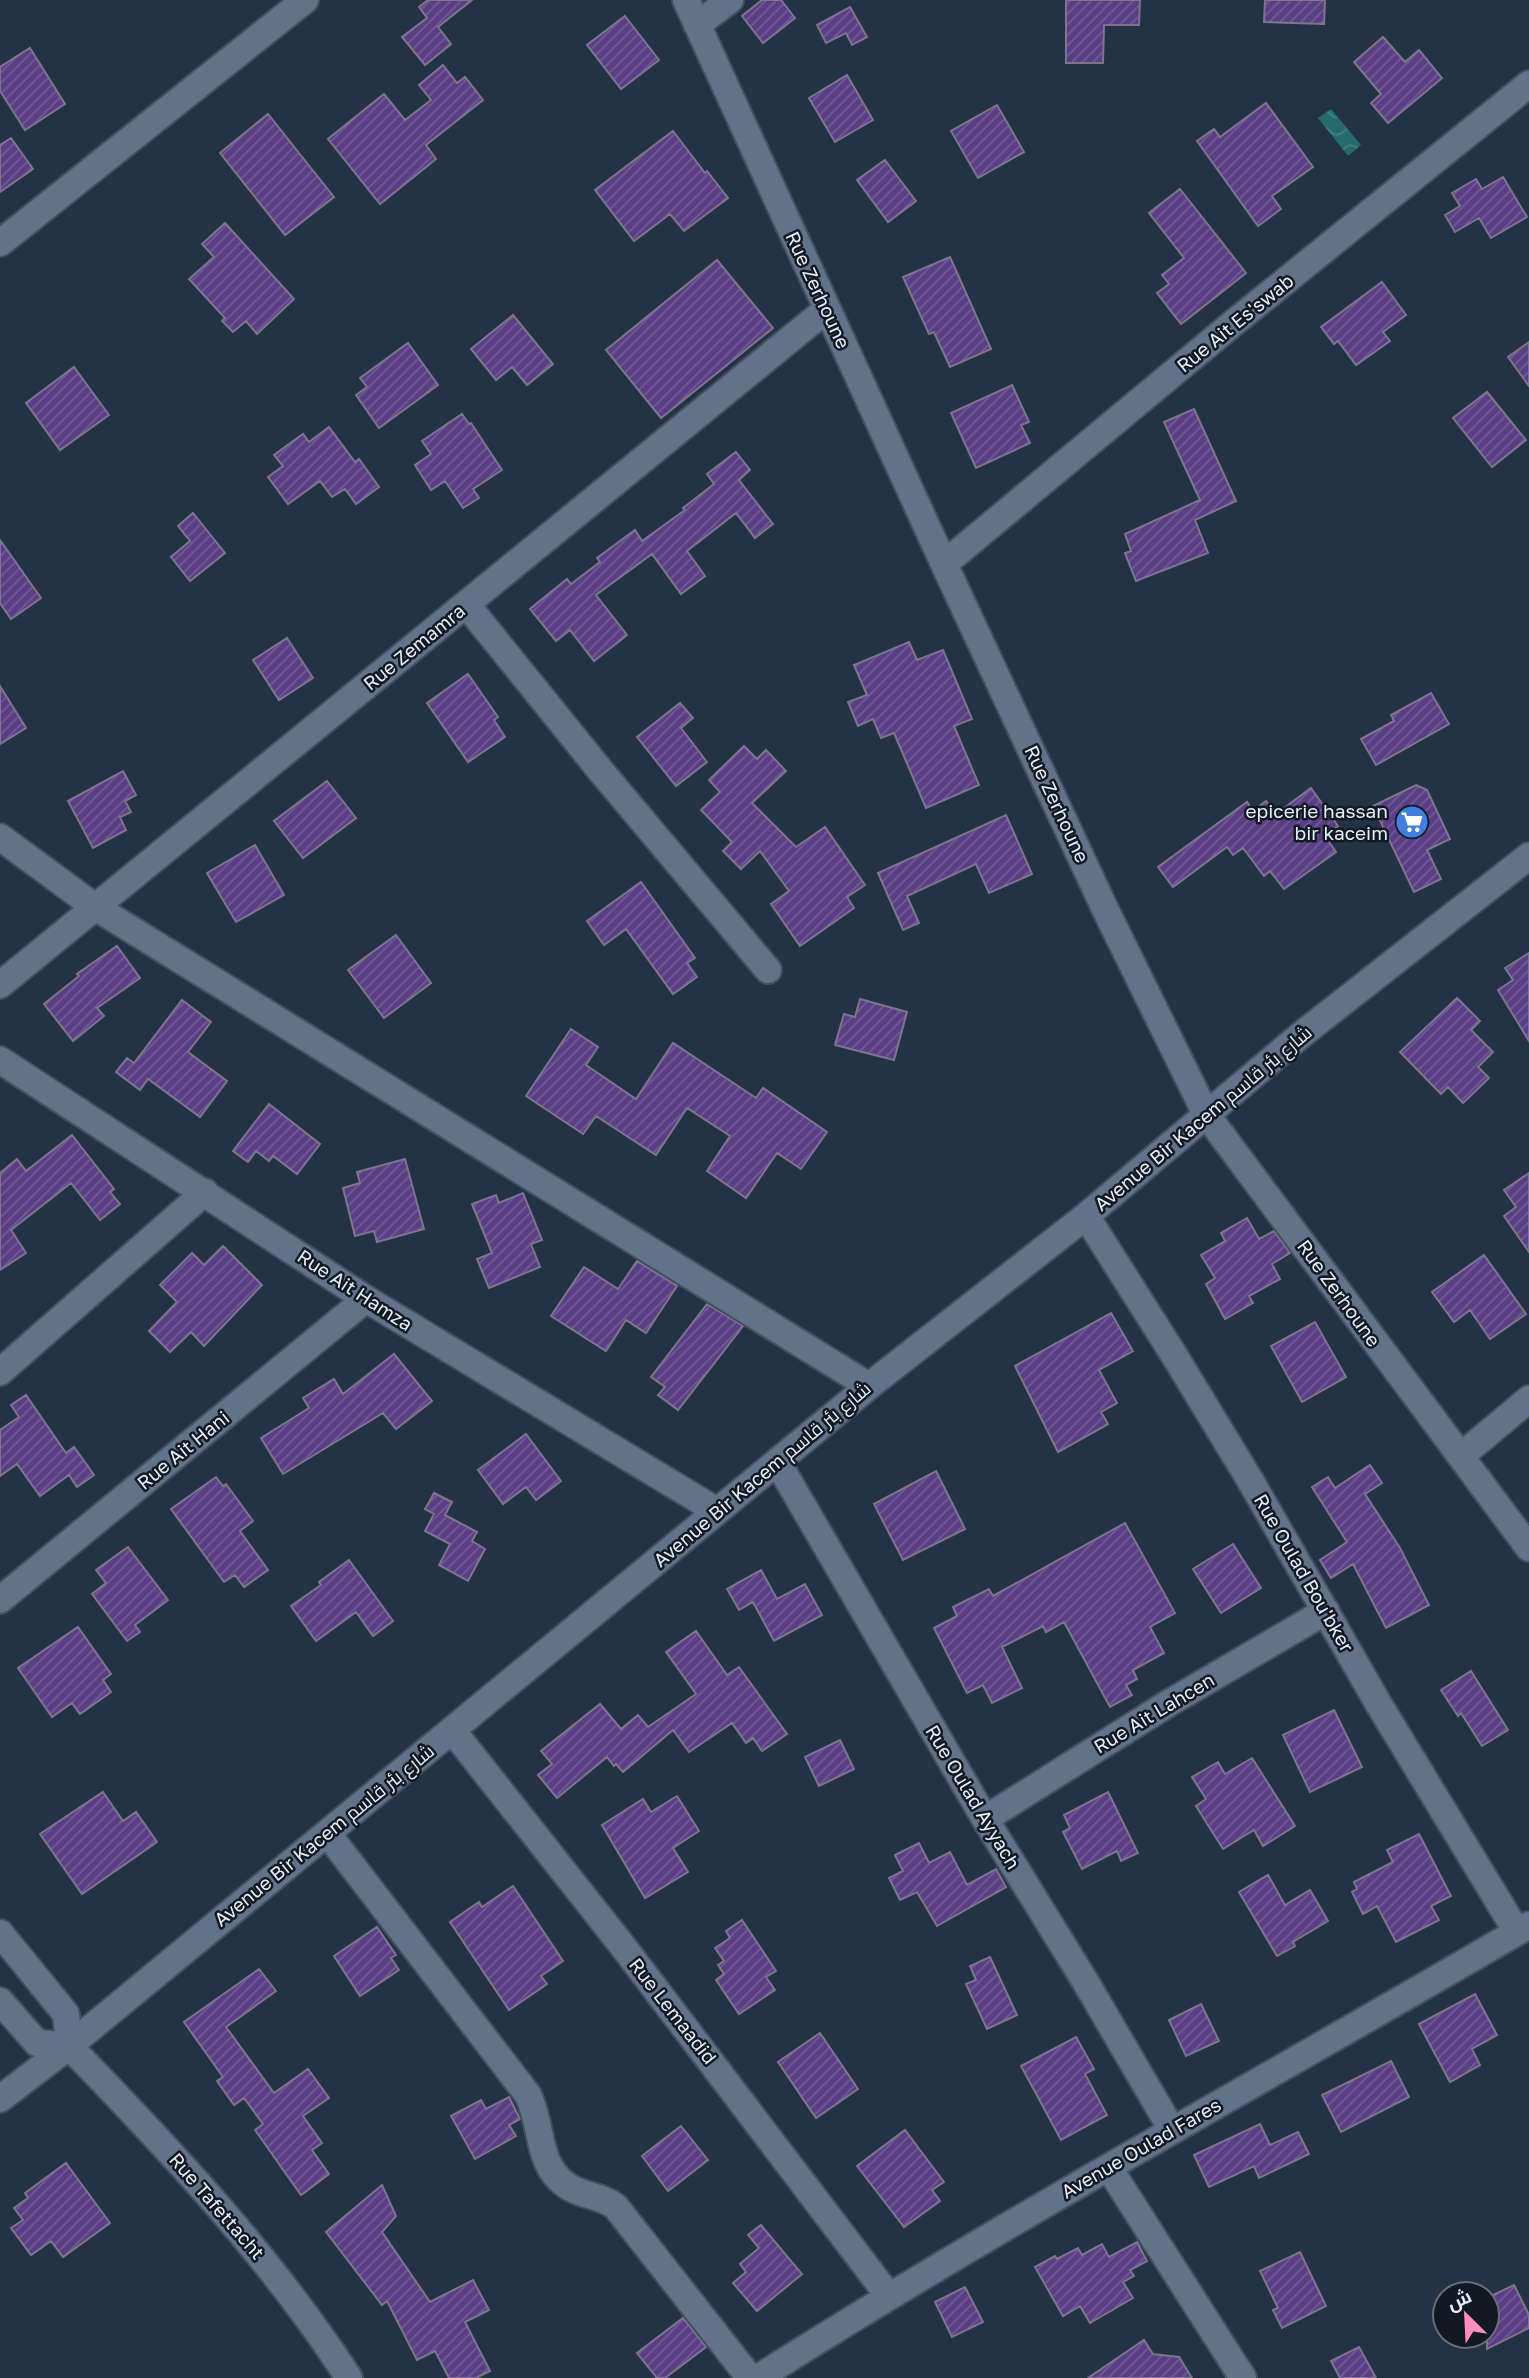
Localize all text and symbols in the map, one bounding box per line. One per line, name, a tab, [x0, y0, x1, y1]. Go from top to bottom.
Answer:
street label: Rue Zerhoune	[781, 228, 856, 352]
street label: Rue Ait Es'swab	[1172, 269, 1298, 377]
street label: Rue Zemamra	[358, 599, 469, 695]
street label: Rue Zerhoune	[1020, 742, 1095, 866]
place label: epicerie hassan bir kaceim	[1246, 799, 1388, 844]
supermarket icon: epicerie hassan bir kaceim	[1393, 803, 1431, 841]
street label: Avenue Bir Kacem شارع بئر قاسم	[1089, 1020, 1318, 1218]
street label: Rue Zerhoune	[1293, 1235, 1386, 1351]
street label: Rue Ait Hamza	[293, 1244, 417, 1335]
street label: Avenue Bir Kacem شارع بئر قاسم	[648, 1376, 877, 1574]
street label: Rue Ait Hani	[132, 1405, 233, 1494]
street label: Rue Oulad Bou'bker	[1250, 1490, 1359, 1656]
street label: Rue Ait Lahcen	[1089, 1668, 1218, 1758]
street label: Rue Oulad Ayyach	[921, 1720, 1026, 1873]
street label: Avenue Bir Kacem شارع بئر قاسم	[209, 1739, 440, 1933]
street label: Rue Lemaadid	[625, 1953, 722, 2068]
street label: Avenue Oulad Fares	[1057, 2092, 1225, 2203]
street label: Rue Tafettacht	[165, 2148, 270, 2264]
north arrow	[1431, 2280, 1501, 2350]
text: ش	[1443, 2284, 1475, 2315]

